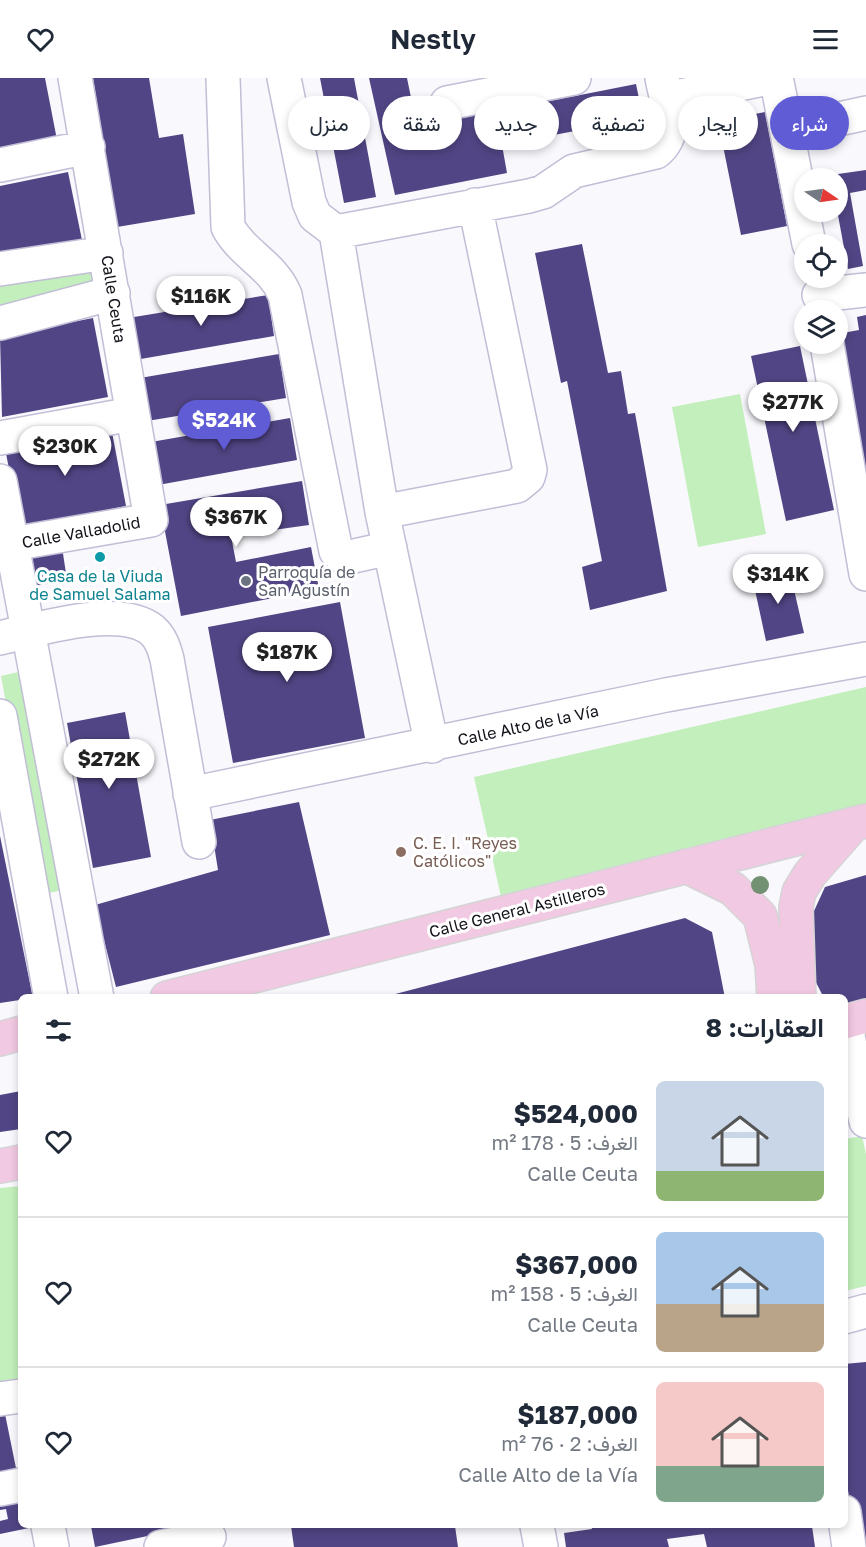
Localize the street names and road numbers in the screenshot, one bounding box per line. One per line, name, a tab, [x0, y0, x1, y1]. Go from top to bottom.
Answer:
street label: Calle Ceuta	[97, 254, 131, 344]
street label: Calle Valladolid	[20, 512, 142, 552]
street label: Calle Alto de la Vía	[456, 700, 600, 750]
street label: Calle General Astilleros	[427, 878, 607, 942]

